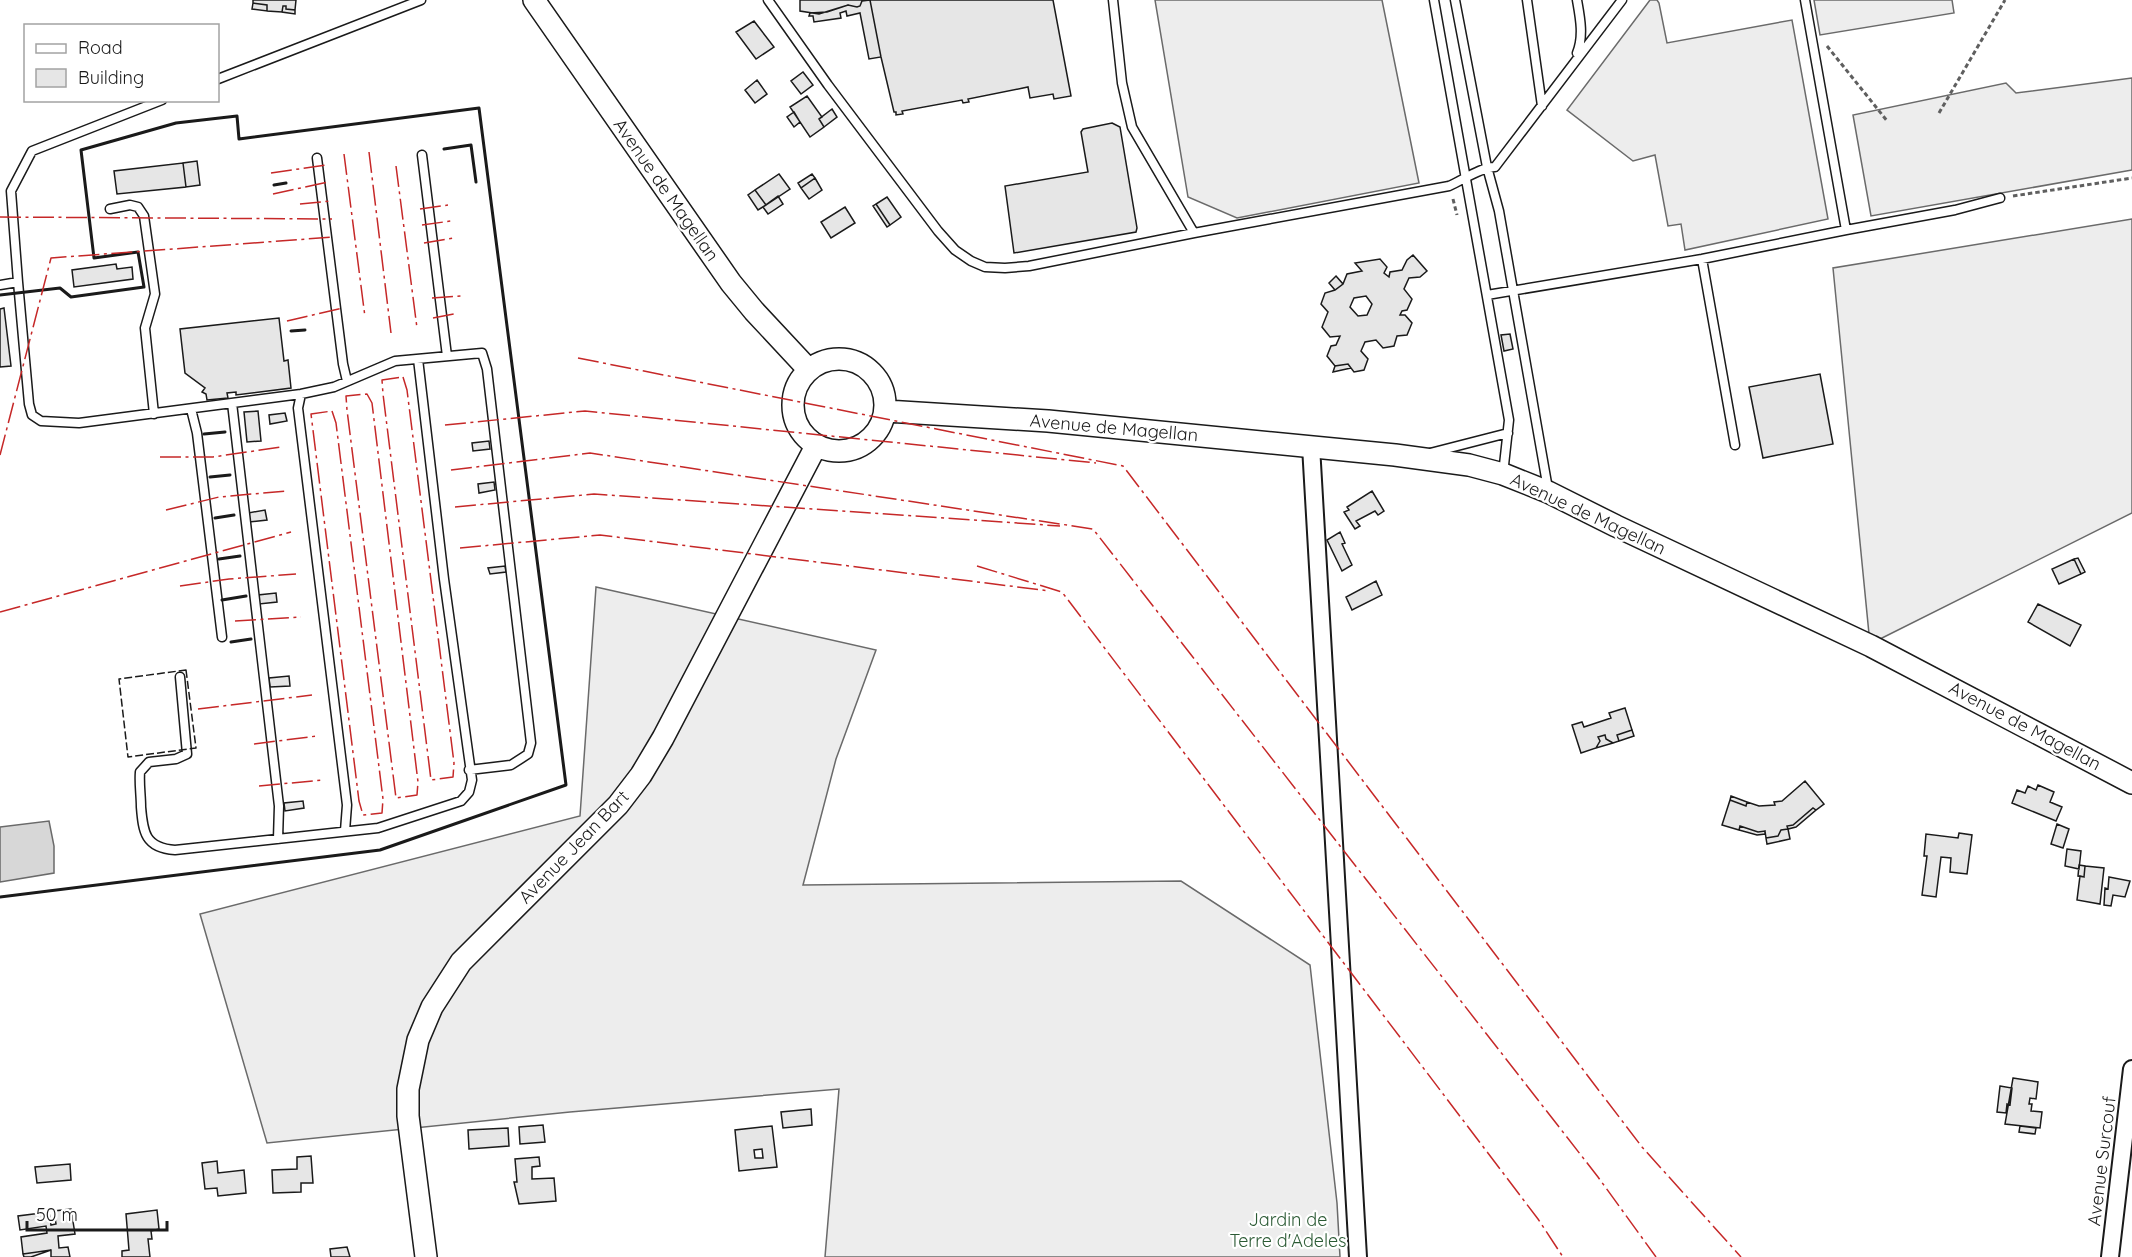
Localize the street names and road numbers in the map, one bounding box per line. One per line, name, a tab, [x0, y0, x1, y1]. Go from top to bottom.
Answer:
street label: Avenue de Magellan	[609, 114, 724, 265]
street label: Avenue de Magellan	[1029, 409, 1199, 446]
street label: Avenue de Magellan	[1507, 467, 1670, 560]
street label: Avenue de Magellan	[1945, 676, 2105, 775]
street label: Avenue Jean Bart	[514, 785, 634, 908]
street label: Avenue Surcouf	[2082, 1094, 2121, 1227]

